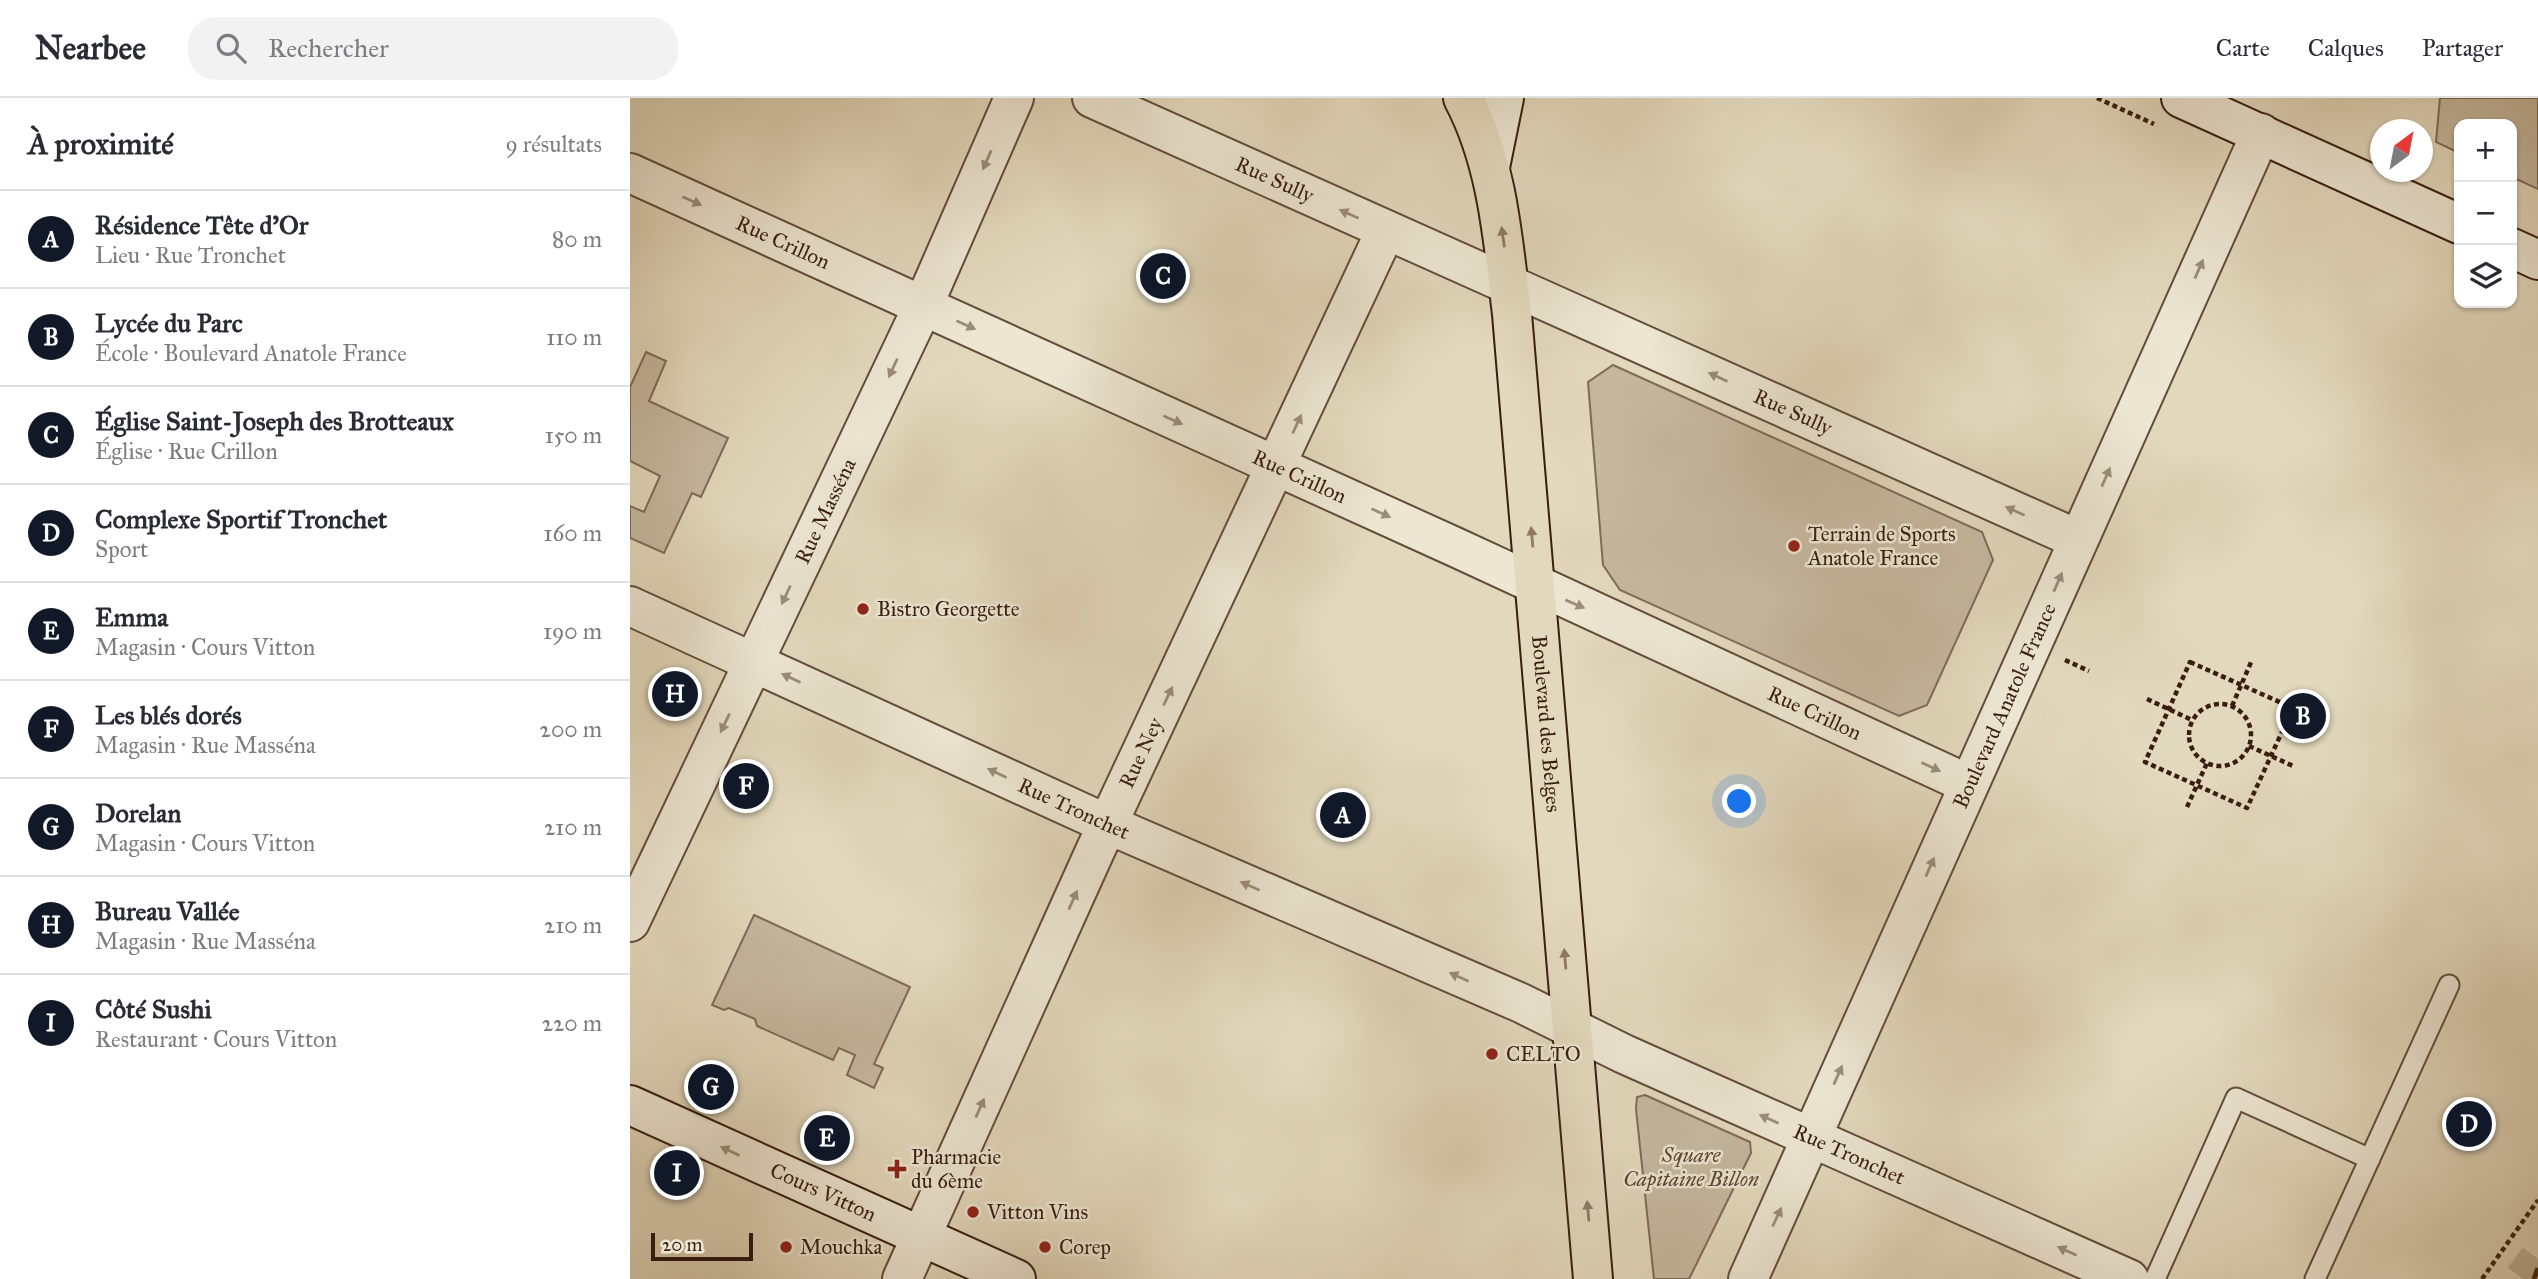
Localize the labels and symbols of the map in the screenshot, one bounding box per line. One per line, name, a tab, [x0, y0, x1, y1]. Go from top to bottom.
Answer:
north arrow	[2370, 119, 2433, 182]
one-way arrow	[981, 150, 992, 171]
street label: Rue Sully	[1231, 151, 1319, 209]
one-way arrow	[682, 195, 702, 207]
one-way arrow	[1339, 208, 1359, 220]
street label: Rue Crillon	[732, 210, 834, 275]
one-way arrow	[1497, 226, 1508, 248]
pin: C	[1140, 250, 1186, 302]
one-way arrow	[2193, 259, 2205, 279]
one-way arrow	[956, 319, 976, 331]
one-way arrow	[888, 357, 899, 378]
one-way arrow	[1708, 371, 1729, 382]
street label: Rue Sully	[1750, 383, 1837, 441]
one-way arrow	[1292, 413, 1303, 434]
one-way arrow	[1163, 414, 1183, 426]
street label: Rue Crillon	[1248, 444, 1351, 509]
street label: Rue Masséna	[789, 454, 862, 568]
one-way arrow	[2100, 466, 2111, 487]
one-way arrow	[2005, 505, 2025, 517]
one-way arrow	[1370, 508, 1391, 519]
place label: Terrain de Sports Anatole France	[1807, 521, 1956, 571]
one-way arrow	[1526, 526, 1537, 548]
marker: Terrain de Sports Anatole France	[1786, 538, 1802, 554]
one-way arrow	[2052, 572, 2064, 592]
one-way arrow	[780, 585, 792, 605]
place label: Bistro Georgette	[877, 596, 1020, 622]
one-way arrow	[1565, 598, 1585, 610]
street label: Boulevard Anatole France	[1947, 599, 2062, 813]
marker: Bistro Georgette	[855, 601, 871, 617]
street label: Boulevard des Belges	[1526, 634, 1567, 813]
pin: H	[652, 668, 698, 720]
one-way arrow	[781, 672, 801, 684]
street label: Rue Crillon	[1764, 680, 1866, 746]
one-way arrow	[1162, 686, 1174, 706]
pin: B	[2280, 690, 2326, 742]
street label: Rue Ney	[1113, 712, 1169, 792]
one-way arrow	[720, 713, 731, 733]
pin: F	[723, 760, 769, 812]
one-way arrow	[1921, 761, 1941, 773]
one-way arrow	[987, 767, 1007, 779]
street label: Rue Tronchet	[1014, 772, 1134, 845]
your location	[1722, 784, 1756, 818]
pin: A	[1320, 789, 1366, 841]
one-way arrow	[1924, 857, 1936, 877]
one-way arrow	[1240, 880, 1260, 892]
one-way arrow	[1067, 890, 1078, 911]
one-way arrow	[1559, 948, 1570, 970]
one-way arrow	[1448, 971, 1469, 982]
place label: CELTO	[1506, 1041, 1581, 1067]
marker: CELTO	[1484, 1046, 1500, 1062]
pin: G	[688, 1061, 734, 1113]
one-way arrow	[1832, 1065, 1844, 1085]
one-way arrow	[975, 1098, 986, 1119]
pin: D	[2446, 1098, 2492, 1150]
pin: E	[804, 1112, 850, 1164]
one-way arrow	[1759, 1113, 1779, 1125]
street label: Rue Tronchet	[1789, 1118, 1910, 1191]
park label: Square Capitaine Billon	[1623, 1142, 1759, 1192]
place label: Pharmacie du 6ème	[911, 1144, 1001, 1194]
one-way arrow	[720, 1145, 740, 1157]
pin: I	[654, 1147, 700, 1199]
street label: Cours Vitton	[766, 1157, 880, 1227]
marker: Pharmacie du 6ème	[889, 1161, 905, 1177]
place label: Vitton Vins	[986, 1199, 1088, 1225]
one-way arrow	[1582, 1200, 1593, 1222]
marker: Vitton Vins	[965, 1204, 981, 1220]
one-way arrow	[1771, 1207, 1783, 1227]
scale bar	[651, 1230, 752, 1262]
place label: Mouchka	[800, 1234, 883, 1260]
place label: Corep	[1059, 1234, 1111, 1260]
marker: Mouchka	[778, 1239, 794, 1255]
marker: Corep	[1037, 1239, 1053, 1255]
one-way arrow	[2056, 1245, 2077, 1256]

